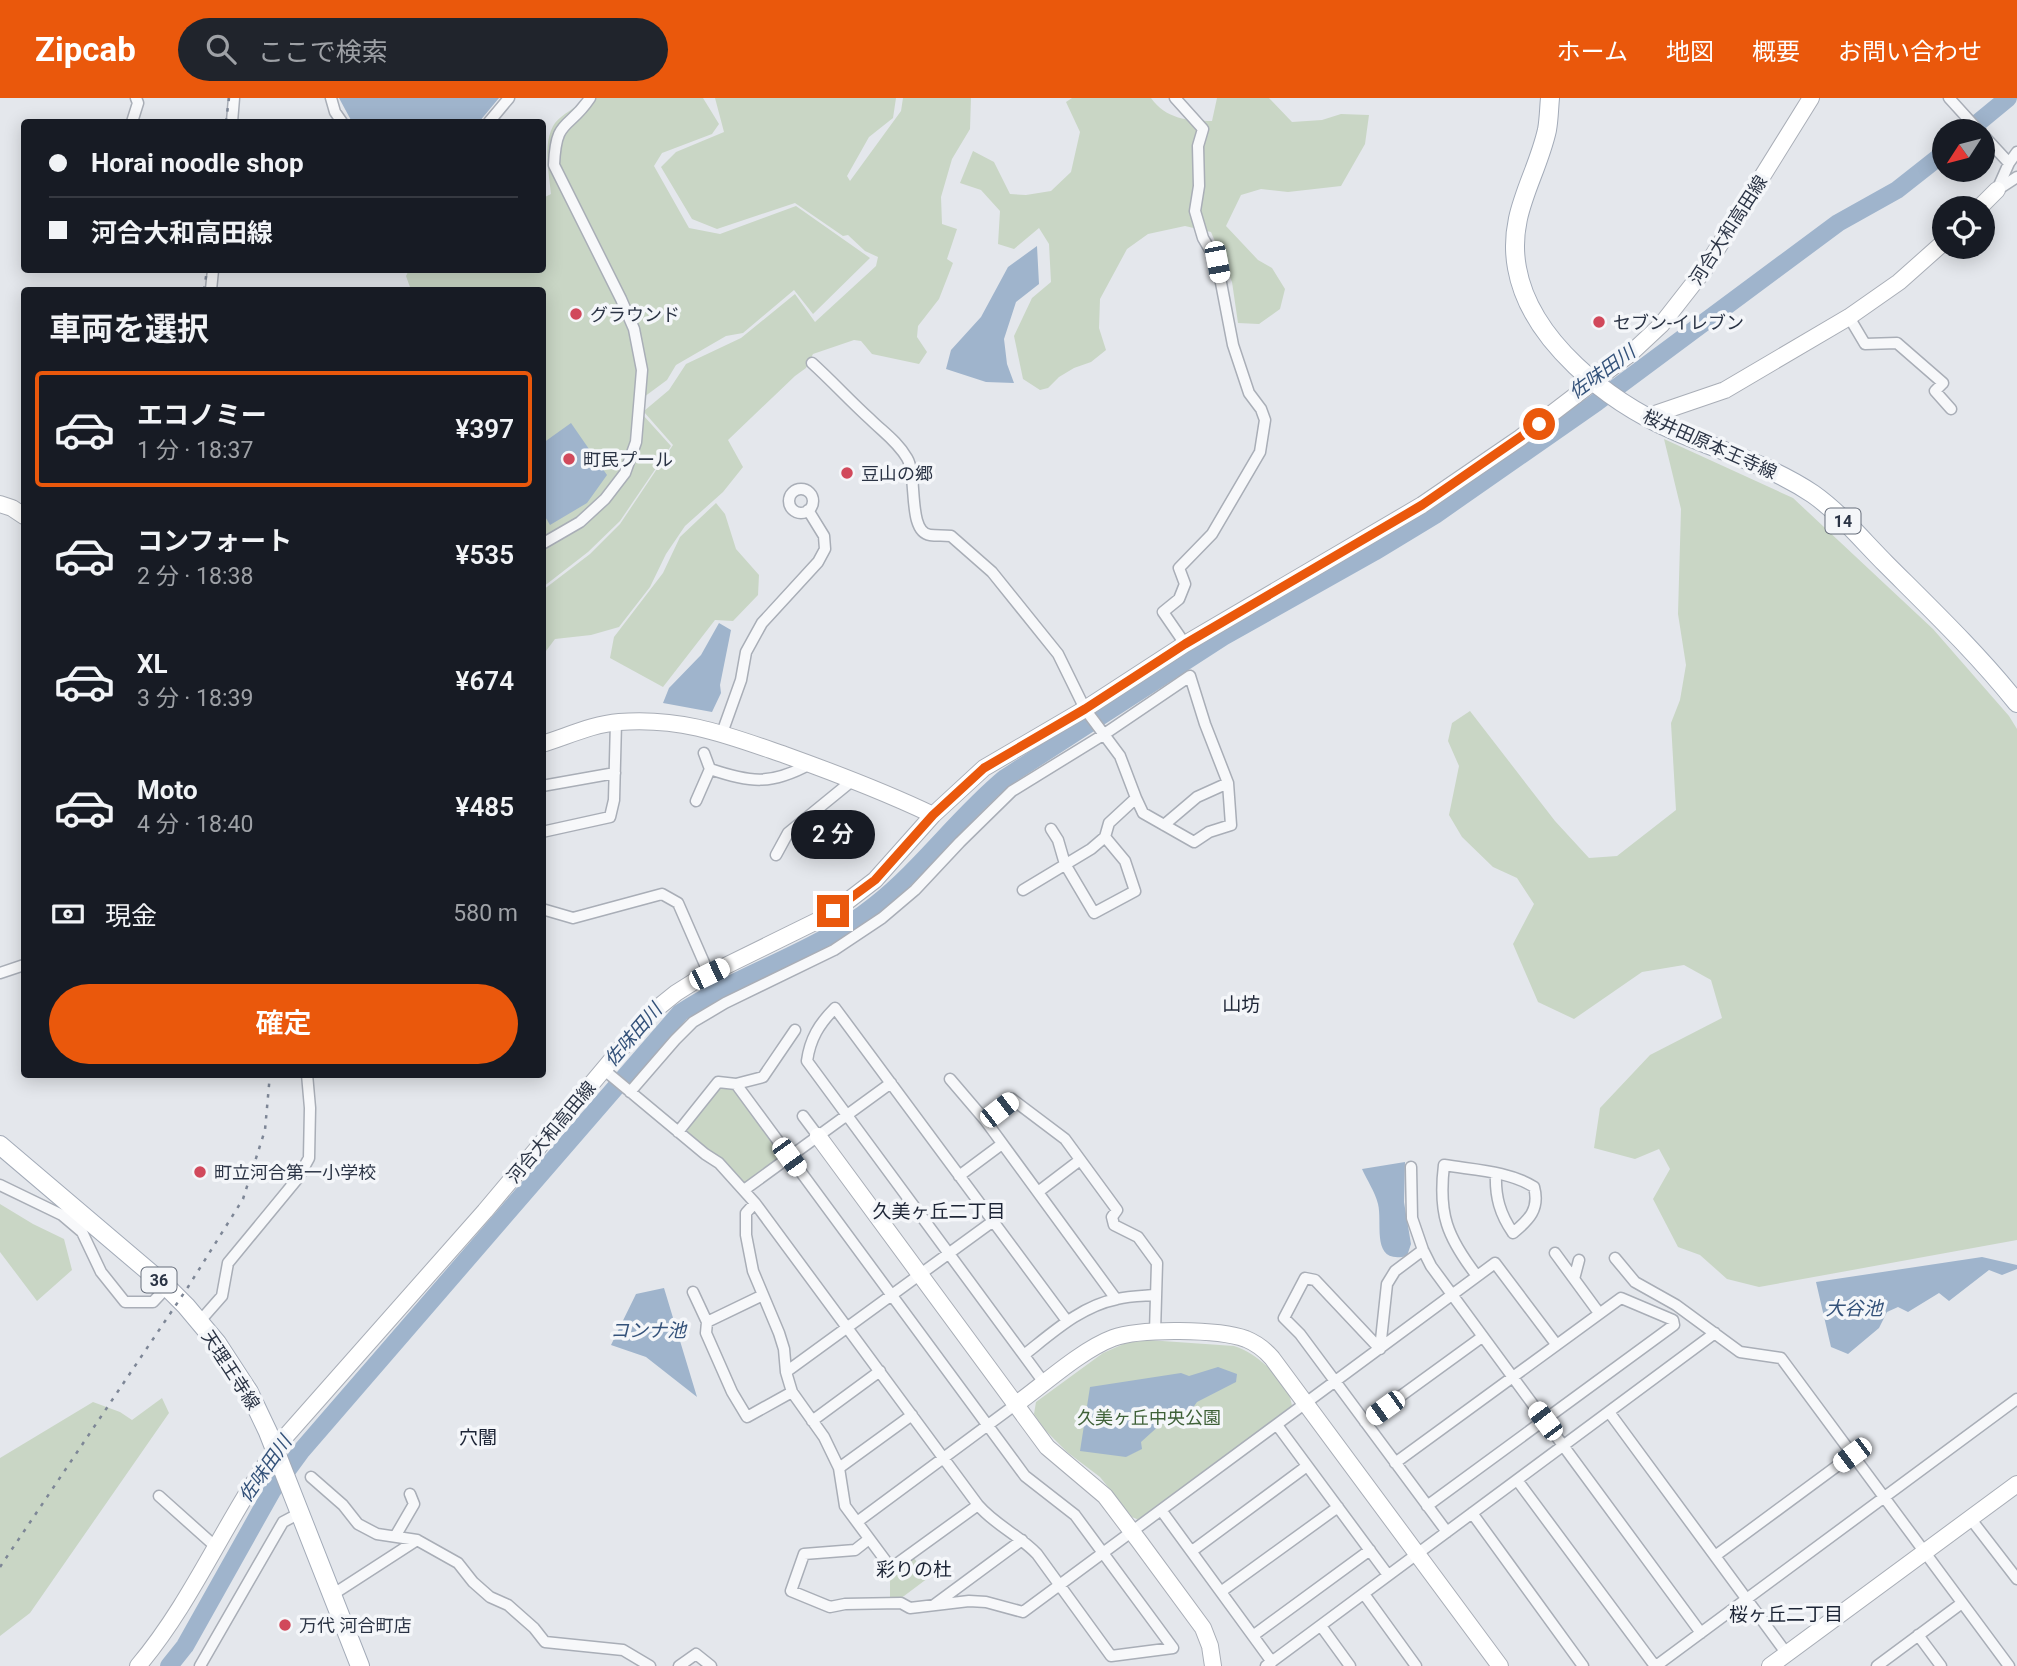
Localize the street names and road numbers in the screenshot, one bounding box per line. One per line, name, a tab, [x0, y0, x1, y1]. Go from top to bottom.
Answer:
street label: 河合大和高田線	[1685, 171, 1771, 289]
street label: 桜井田原本王寺線	[1640, 405, 1780, 483]
road number: 14	[1826, 508, 1860, 534]
street label: 河合大和高田線	[502, 1077, 600, 1187]
road number: 36	[142, 1268, 176, 1292]
street label: 天理王寺線	[198, 1327, 264, 1413]

